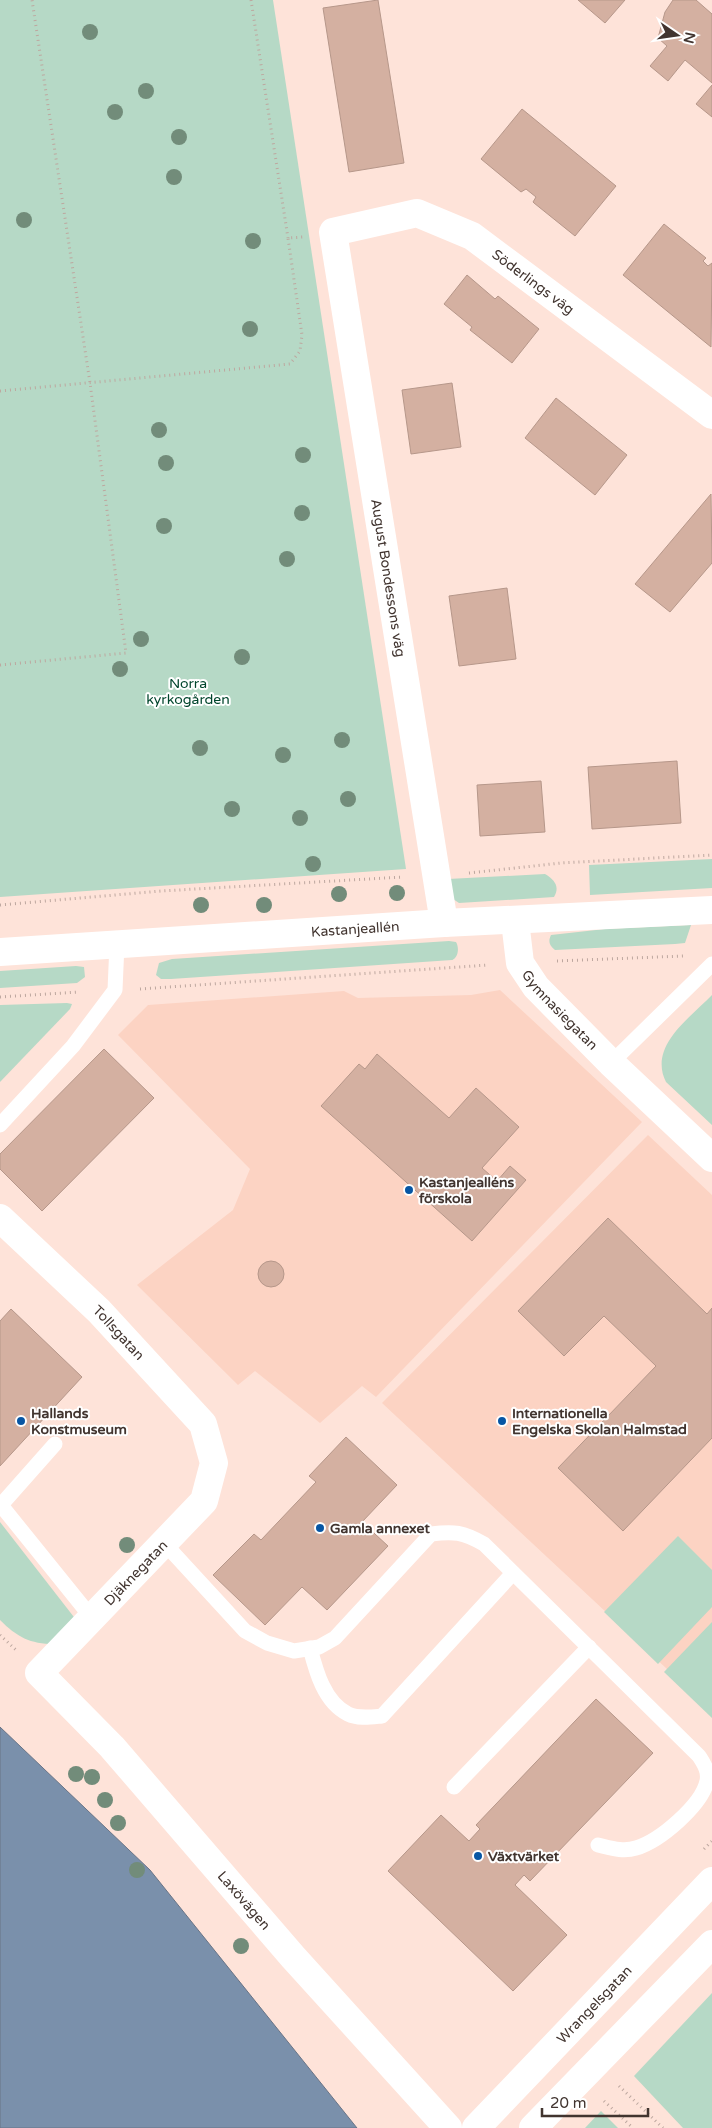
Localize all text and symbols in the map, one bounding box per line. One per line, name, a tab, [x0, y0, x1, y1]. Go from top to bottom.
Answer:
north arrow	[652, 10, 702, 60]
text: N	[680, 30, 699, 45]
street label: Söderlings väg	[489, 246, 578, 318]
street label: August Bondessons väg	[367, 498, 409, 658]
park label: Norra kyrkogården	[146, 675, 230, 708]
street label: Kastanjeallén	[311, 917, 400, 940]
street label: Gymnasiegatan	[518, 966, 602, 1053]
place label: Kastanjealléns förskola	[418, 1174, 514, 1207]
marker: Kastanjealléns förskola	[403, 1184, 415, 1196]
street label: Tollsgatan	[90, 1301, 148, 1363]
place label: Hallands Konstmuseum	[31, 1405, 127, 1438]
place label: Internationella Engelska Skolan Halmstad	[512, 1405, 687, 1438]
marker: Hallands Konstmuseum	[15, 1415, 27, 1427]
marker: Internationella Engelska Skolan Halmstad	[496, 1415, 508, 1427]
place label: Gamla annexet	[330, 1520, 430, 1537]
marker: Gamla annexet	[314, 1522, 326, 1534]
street label: Djäknegatan	[101, 1537, 171, 1609]
place label: Växtvärket	[488, 1848, 560, 1865]
marker: Växtvärket	[472, 1850, 484, 1862]
street label: Laxövägen	[214, 1867, 274, 1933]
street label: Wrangelsgatan	[553, 1962, 635, 2047]
scale bar	[542, 2086, 648, 2118]
text: 20 m	[550, 2094, 587, 2112]

